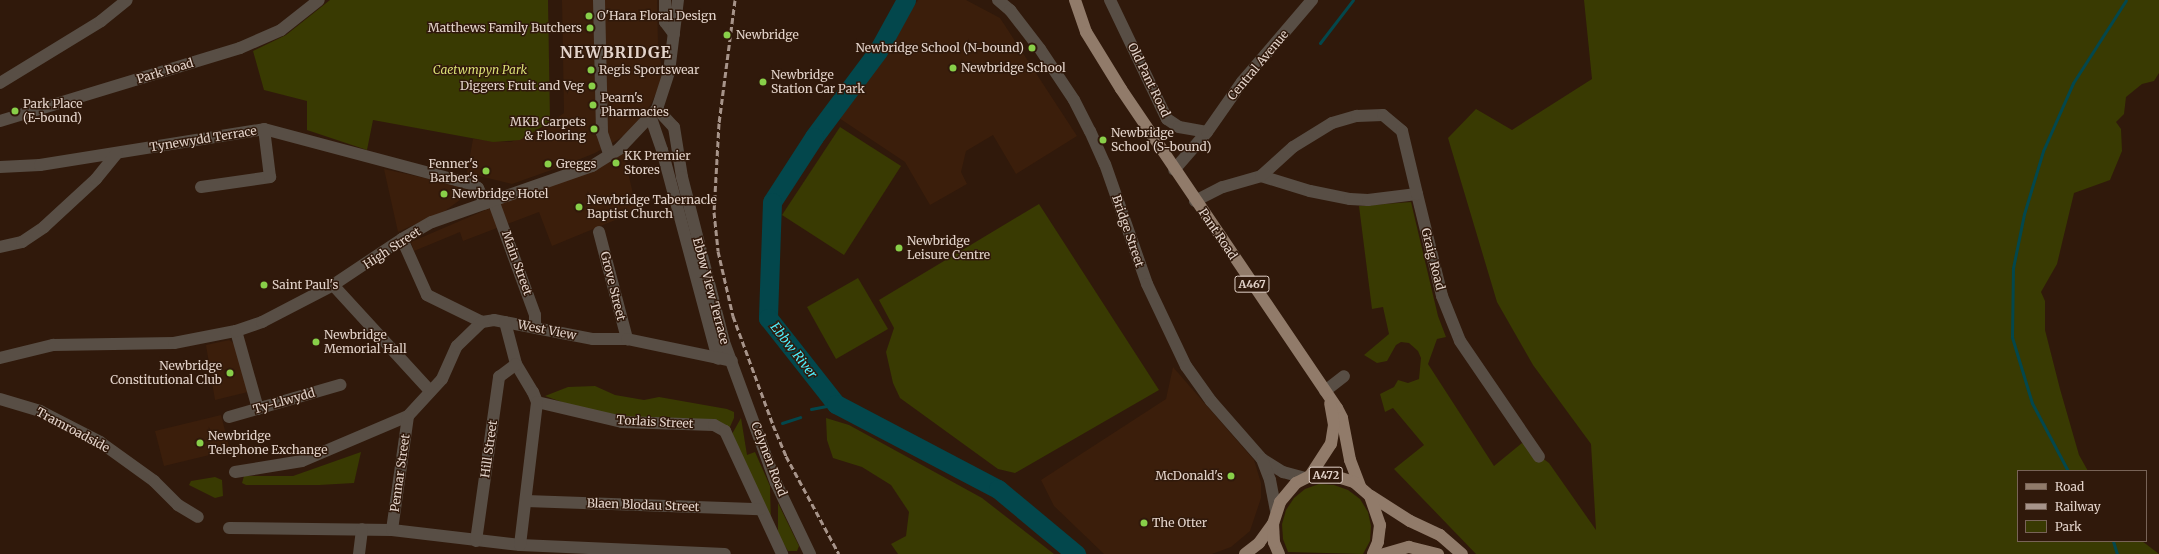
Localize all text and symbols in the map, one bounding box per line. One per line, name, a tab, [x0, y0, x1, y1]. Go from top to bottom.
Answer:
place label: O'Hara Floral Design	[597, 9, 716, 23]
marker: O'Hara Floral Design	[584, 11, 594, 21]
place label: Matthews Family Butchers	[428, 21, 582, 35]
marker: Matthews Family Butchers	[585, 23, 595, 33]
street label: Central Avenue	[1225, 27, 1291, 103]
place label: Newbridge	[736, 28, 799, 42]
marker: Newbridge	[721, 29, 733, 41]
place label: Newbridge School (N-bound)	[855, 41, 1024, 55]
street label: Old Pant Road	[1125, 41, 1173, 119]
district label: NEWBRIDGE	[560, 42, 672, 62]
marker: Newbridge School (N-bound)	[1027, 43, 1037, 53]
street label: Park Road	[135, 56, 195, 86]
place label: Newbridge School	[961, 61, 1066, 75]
park label: Caetwmpyn Park	[433, 63, 527, 77]
place label: Regis Sportswear	[599, 63, 699, 77]
marker: Newbridge School	[948, 63, 958, 73]
marker: Regis Sportswear	[586, 65, 596, 75]
place label: Newbridge Station Car Park	[771, 68, 865, 96]
marker: Newbridge Station Car Park	[758, 77, 768, 87]
place label: Diggers Fruit and Veg	[460, 79, 584, 93]
marker: Diggers Fruit and Veg	[587, 81, 597, 91]
place label: Pearn's Pharmacies	[601, 91, 669, 119]
place label: Park Place (E-bound)	[23, 97, 83, 125]
marker: Pearn's Pharmacies	[588, 100, 598, 110]
marker: Park Place (E-bound)	[10, 106, 20, 116]
place label: MKB Carpets & Flooring	[510, 115, 586, 143]
street label: Tynewydd Terrace	[148, 123, 258, 155]
marker: MKB Carpets & Flooring	[589, 124, 599, 134]
place label: Newbridge School (S-bound)	[1111, 126, 1211, 154]
marker: Newbridge School (S-bound)	[1098, 135, 1108, 145]
place label: KK Premier Stores	[624, 149, 691, 177]
place label: Fenner's Barber's	[429, 157, 478, 185]
place label: Greggs	[556, 157, 596, 171]
marker: KK Premier Stores	[611, 158, 621, 168]
marker: Greggs	[543, 159, 553, 169]
marker: Fenner's Barber's	[481, 166, 491, 176]
place label: Newbridge Hotel	[452, 187, 548, 201]
marker: Newbridge Hotel	[439, 189, 449, 199]
place label: Newbridge Tabernacle Baptist Church	[587, 193, 717, 221]
street label: Bridge Street	[1109, 193, 1147, 269]
marker: Newbridge Tabernacle Baptist Church	[574, 202, 584, 212]
street label: Pant Road	[1196, 206, 1240, 262]
street label: High Street	[361, 224, 423, 272]
street label: Graig Road	[1418, 227, 1448, 291]
street label: Main Street	[499, 229, 535, 297]
place label: Newbridge Leisure Centre	[907, 234, 990, 262]
street label: Ebbw View Terrace	[690, 236, 732, 346]
marker: Newbridge Leisure Centre	[894, 243, 904, 253]
street label: Grove Street	[597, 250, 629, 322]
road number: A467	[1234, 275, 1270, 293]
place label: Saint Paul's	[272, 278, 338, 292]
marker: Saint Paul's	[259, 280, 269, 290]
street label: West View	[516, 317, 578, 343]
water label: Ebbw River	[766, 320, 820, 382]
place label: Newbridge Memorial Hall	[324, 328, 407, 356]
marker: Newbridge Memorial Hall	[311, 337, 321, 347]
place label: Newbridge Constitutional Club	[110, 359, 222, 387]
marker: Newbridge Constitutional Club	[225, 368, 235, 378]
street label: Ty-Llwydd	[251, 385, 317, 417]
street label: Tramroadside	[34, 405, 112, 455]
street label: Torlais Street	[616, 413, 694, 431]
street label: Hill Street	[478, 419, 500, 479]
street label: Celynen Road	[748, 420, 790, 498]
place label: Newbridge Telephone Exchange	[208, 429, 327, 457]
street label: Pennar Street	[387, 433, 413, 513]
marker: Newbridge Telephone Exchange	[195, 438, 205, 448]
road number: A472	[1308, 466, 1344, 484]
place label: McDonald's	[1155, 469, 1223, 483]
legend	[2017, 470, 2147, 542]
marker: McDonald's	[1226, 471, 1236, 481]
text: Road	[2055, 479, 2084, 494]
street label: Blaen Blodau Street	[587, 496, 699, 514]
text: Railway	[2055, 499, 2101, 514]
place label: The Otter	[1152, 516, 1207, 530]
marker: The Otter	[1139, 518, 1149, 528]
text: Park	[2055, 519, 2082, 534]

